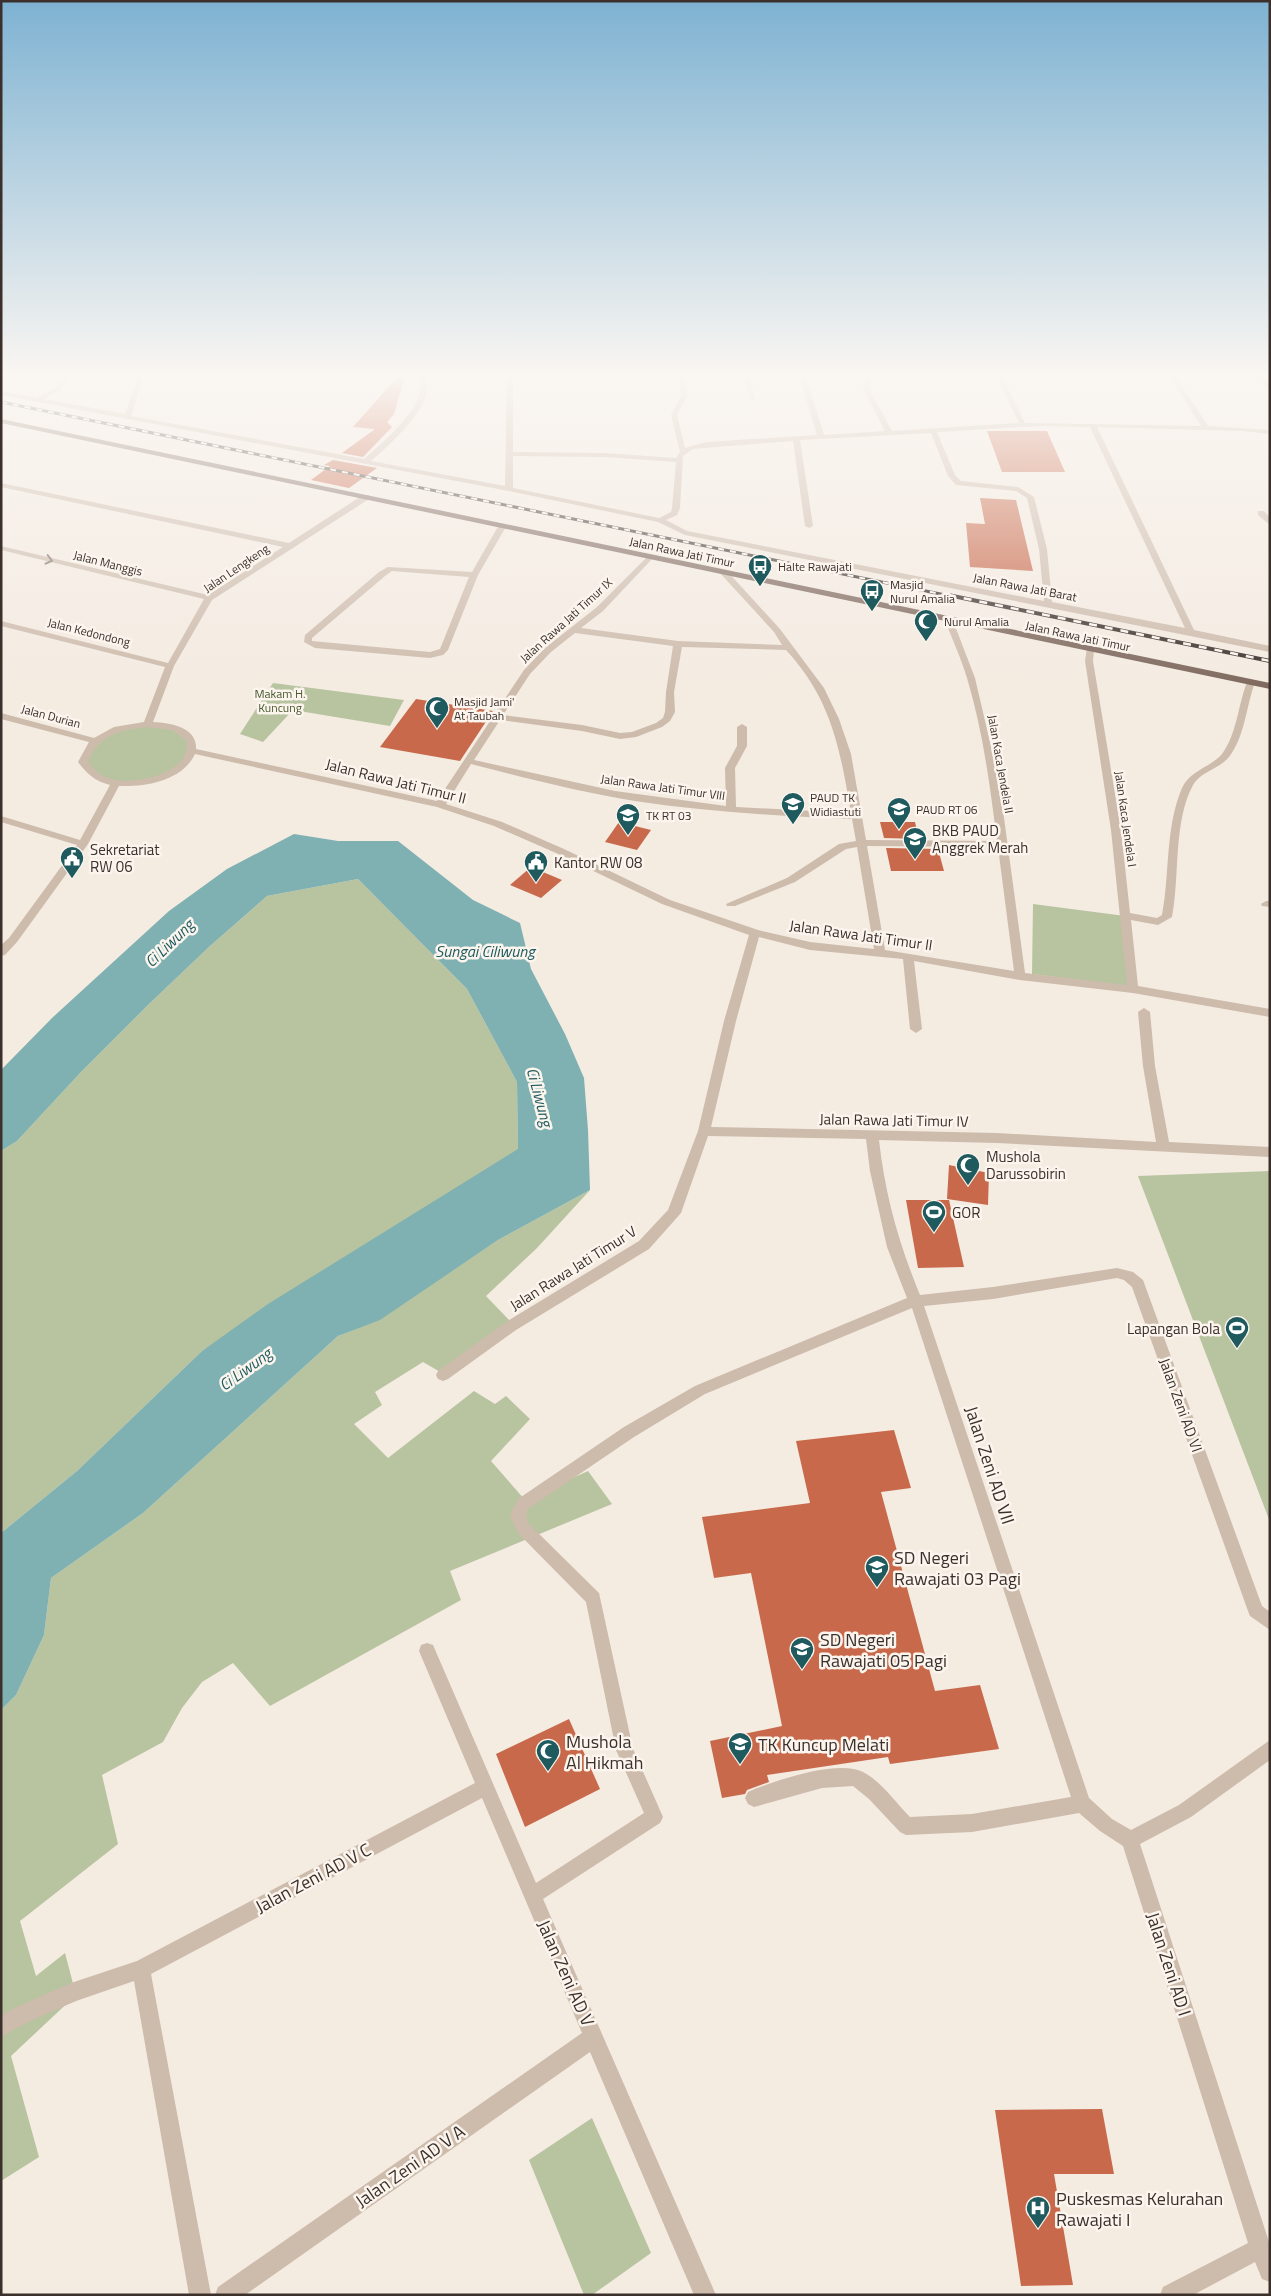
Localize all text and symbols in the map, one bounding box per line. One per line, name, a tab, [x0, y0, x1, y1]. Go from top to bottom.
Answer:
street label: Jalan Rawa Jati Timur	[628, 532, 736, 572]
street label: Jalan Lengkeng	[199, 539, 273, 597]
street label: Jalan Manggis	[72, 545, 145, 581]
bus stop icon: Halte Rawajati	[747, 553, 773, 587]
one-way arrow	[44, 554, 53, 565]
place label: Halte Rawajati	[778, 557, 852, 576]
street label: Jalan Rawa Jati Barat	[972, 568, 1079, 607]
street label: Jalan Rawa Jati Timur IX	[515, 573, 617, 667]
place label: Masjid Nurul Amalia	[890, 575, 955, 608]
bus stop icon: Masjid Nurul Amalia	[859, 578, 885, 612]
mosque icon: Nurul Amalia	[913, 608, 939, 642]
place label: Nurul Amalia	[944, 612, 1009, 631]
street label: Jalan Kedondong	[46, 613, 132, 651]
street label: Jalan Rawa Jati Timur	[1024, 616, 1132, 656]
park label: Makam H. Kuncung	[254, 684, 306, 717]
place label: Masjid Jami' At Taubah	[454, 692, 515, 725]
mosque icon: Masjid Jami' At Taubah	[424, 695, 450, 729]
street label: Jalan Durian	[19, 699, 83, 733]
street label: Jalan Kaca Jendela II	[983, 713, 1019, 815]
street label: Jalan Rawa Jati Timur II	[323, 752, 469, 810]
street label: Jalan Rawa Jati Timur VIII	[600, 769, 726, 805]
street label: Jalan Kaca Jendela I	[1110, 770, 1142, 868]
place label: PAUD TK Widiastuti	[810, 788, 861, 821]
school or university icon: PAUD TK Widiastuti	[780, 791, 806, 825]
school or university icon: PAUD RT 06	[886, 796, 912, 830]
place label: PAUD RT 06	[916, 800, 978, 819]
school or university icon: TK RT 03	[615, 802, 641, 836]
place label: TK RT 03	[646, 806, 691, 825]
place label: BKB PAUD Anggrek Merah	[932, 819, 1028, 859]
school or university icon: BKB PAUD Anggrek Merah	[902, 826, 928, 860]
place label: Sekretariat RW 06	[90, 838, 160, 878]
public building icon: Sekretariat RW 06	[59, 845, 85, 879]
public building icon: Kantor RW 08	[523, 849, 549, 883]
place label: Kantor RW 08	[554, 851, 642, 874]
water label: Ci Liwung	[139, 912, 201, 973]
street label: Jalan Rawa Jati Timur II	[788, 914, 934, 956]
water label: Sungai Ciliwung	[435, 939, 537, 963]
water label: Ci Liwung	[521, 1065, 560, 1132]
street label: Jalan Rawa Jati Timur IV	[819, 1107, 969, 1133]
place label: Mushola Darussobirin	[986, 1145, 1066, 1185]
mosque icon: Mushola Darussobirin	[955, 1152, 981, 1186]
sports icon: GOR	[921, 1199, 947, 1233]
place label: GOR	[952, 1201, 980, 1224]
street label: Jalan Rawa Jati Timur V	[505, 1219, 641, 1316]
sports icon: Lapangan Bola	[1224, 1315, 1250, 1349]
place label: Lapangan Bola	[1127, 1317, 1220, 1340]
water label: Ci Liwung	[214, 1340, 278, 1396]
street label: Jalan Zeni AD VI	[1153, 1355, 1209, 1455]
street label: Jalan Zeni AD VII	[958, 1402, 1022, 1528]
place label: SD Negeri Rawajati 03 Pagi	[894, 1544, 1021, 1592]
school or university icon: SD Negeri Rawajati 03 Pagi	[864, 1554, 890, 1588]
place label: SD Negeri Rawajati 05 Pagi	[820, 1626, 947, 1674]
school or university icon: SD Negeri Rawajati 05 Pagi	[789, 1636, 815, 1670]
place label: Mushola Al Hikmah	[566, 1728, 643, 1776]
school or university icon: TK Kuncup Melati	[727, 1731, 753, 1765]
place label: TK Kuncup Melati	[758, 1731, 889, 1758]
mosque icon: Mushola Al Hikmah	[535, 1738, 561, 1772]
street label: Jalan Zeni AD V C	[250, 1836, 376, 1920]
street label: Jalan Zeni AD I	[1139, 1909, 1199, 2019]
street label: Jalan Zeni AD V	[530, 1915, 602, 2031]
street label: Jalan Zeni AD V A	[350, 2118, 471, 2214]
place label: Puskesmas Kelurahan Rawajati I	[1056, 2185, 1223, 2233]
hospital icon: Puskesmas Kelurahan Rawajati I	[1025, 2195, 1051, 2229]

